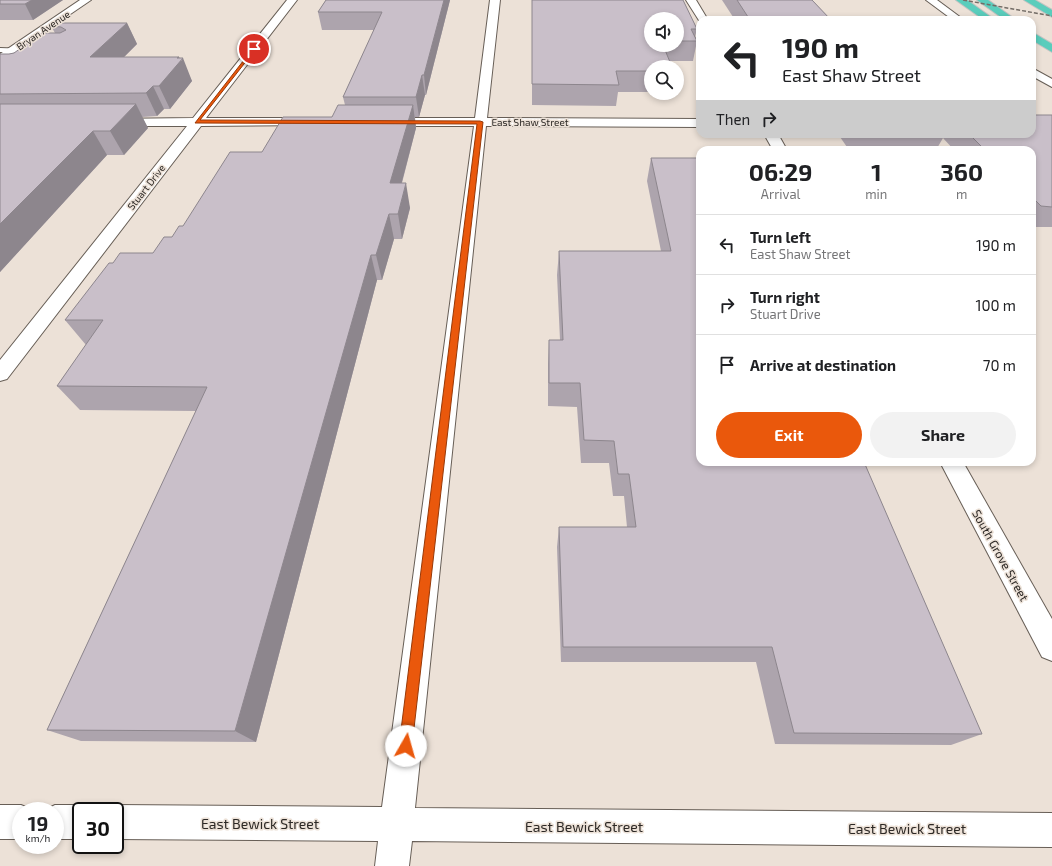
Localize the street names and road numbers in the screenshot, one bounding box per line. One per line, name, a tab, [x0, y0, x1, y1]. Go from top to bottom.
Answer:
street label: Bryan Avenue	[14, 8, 72, 52]
street label: East Shaw Street	[491, 116, 569, 128]
street label: Stuart Drive	[125, 162, 167, 212]
street label: South Grove Street	[970, 507, 1032, 603]
street label: East Bewick Street	[201, 815, 319, 832]
street label: East Bewick Street	[525, 818, 643, 835]
street label: East Bewick Street	[848, 820, 966, 837]

